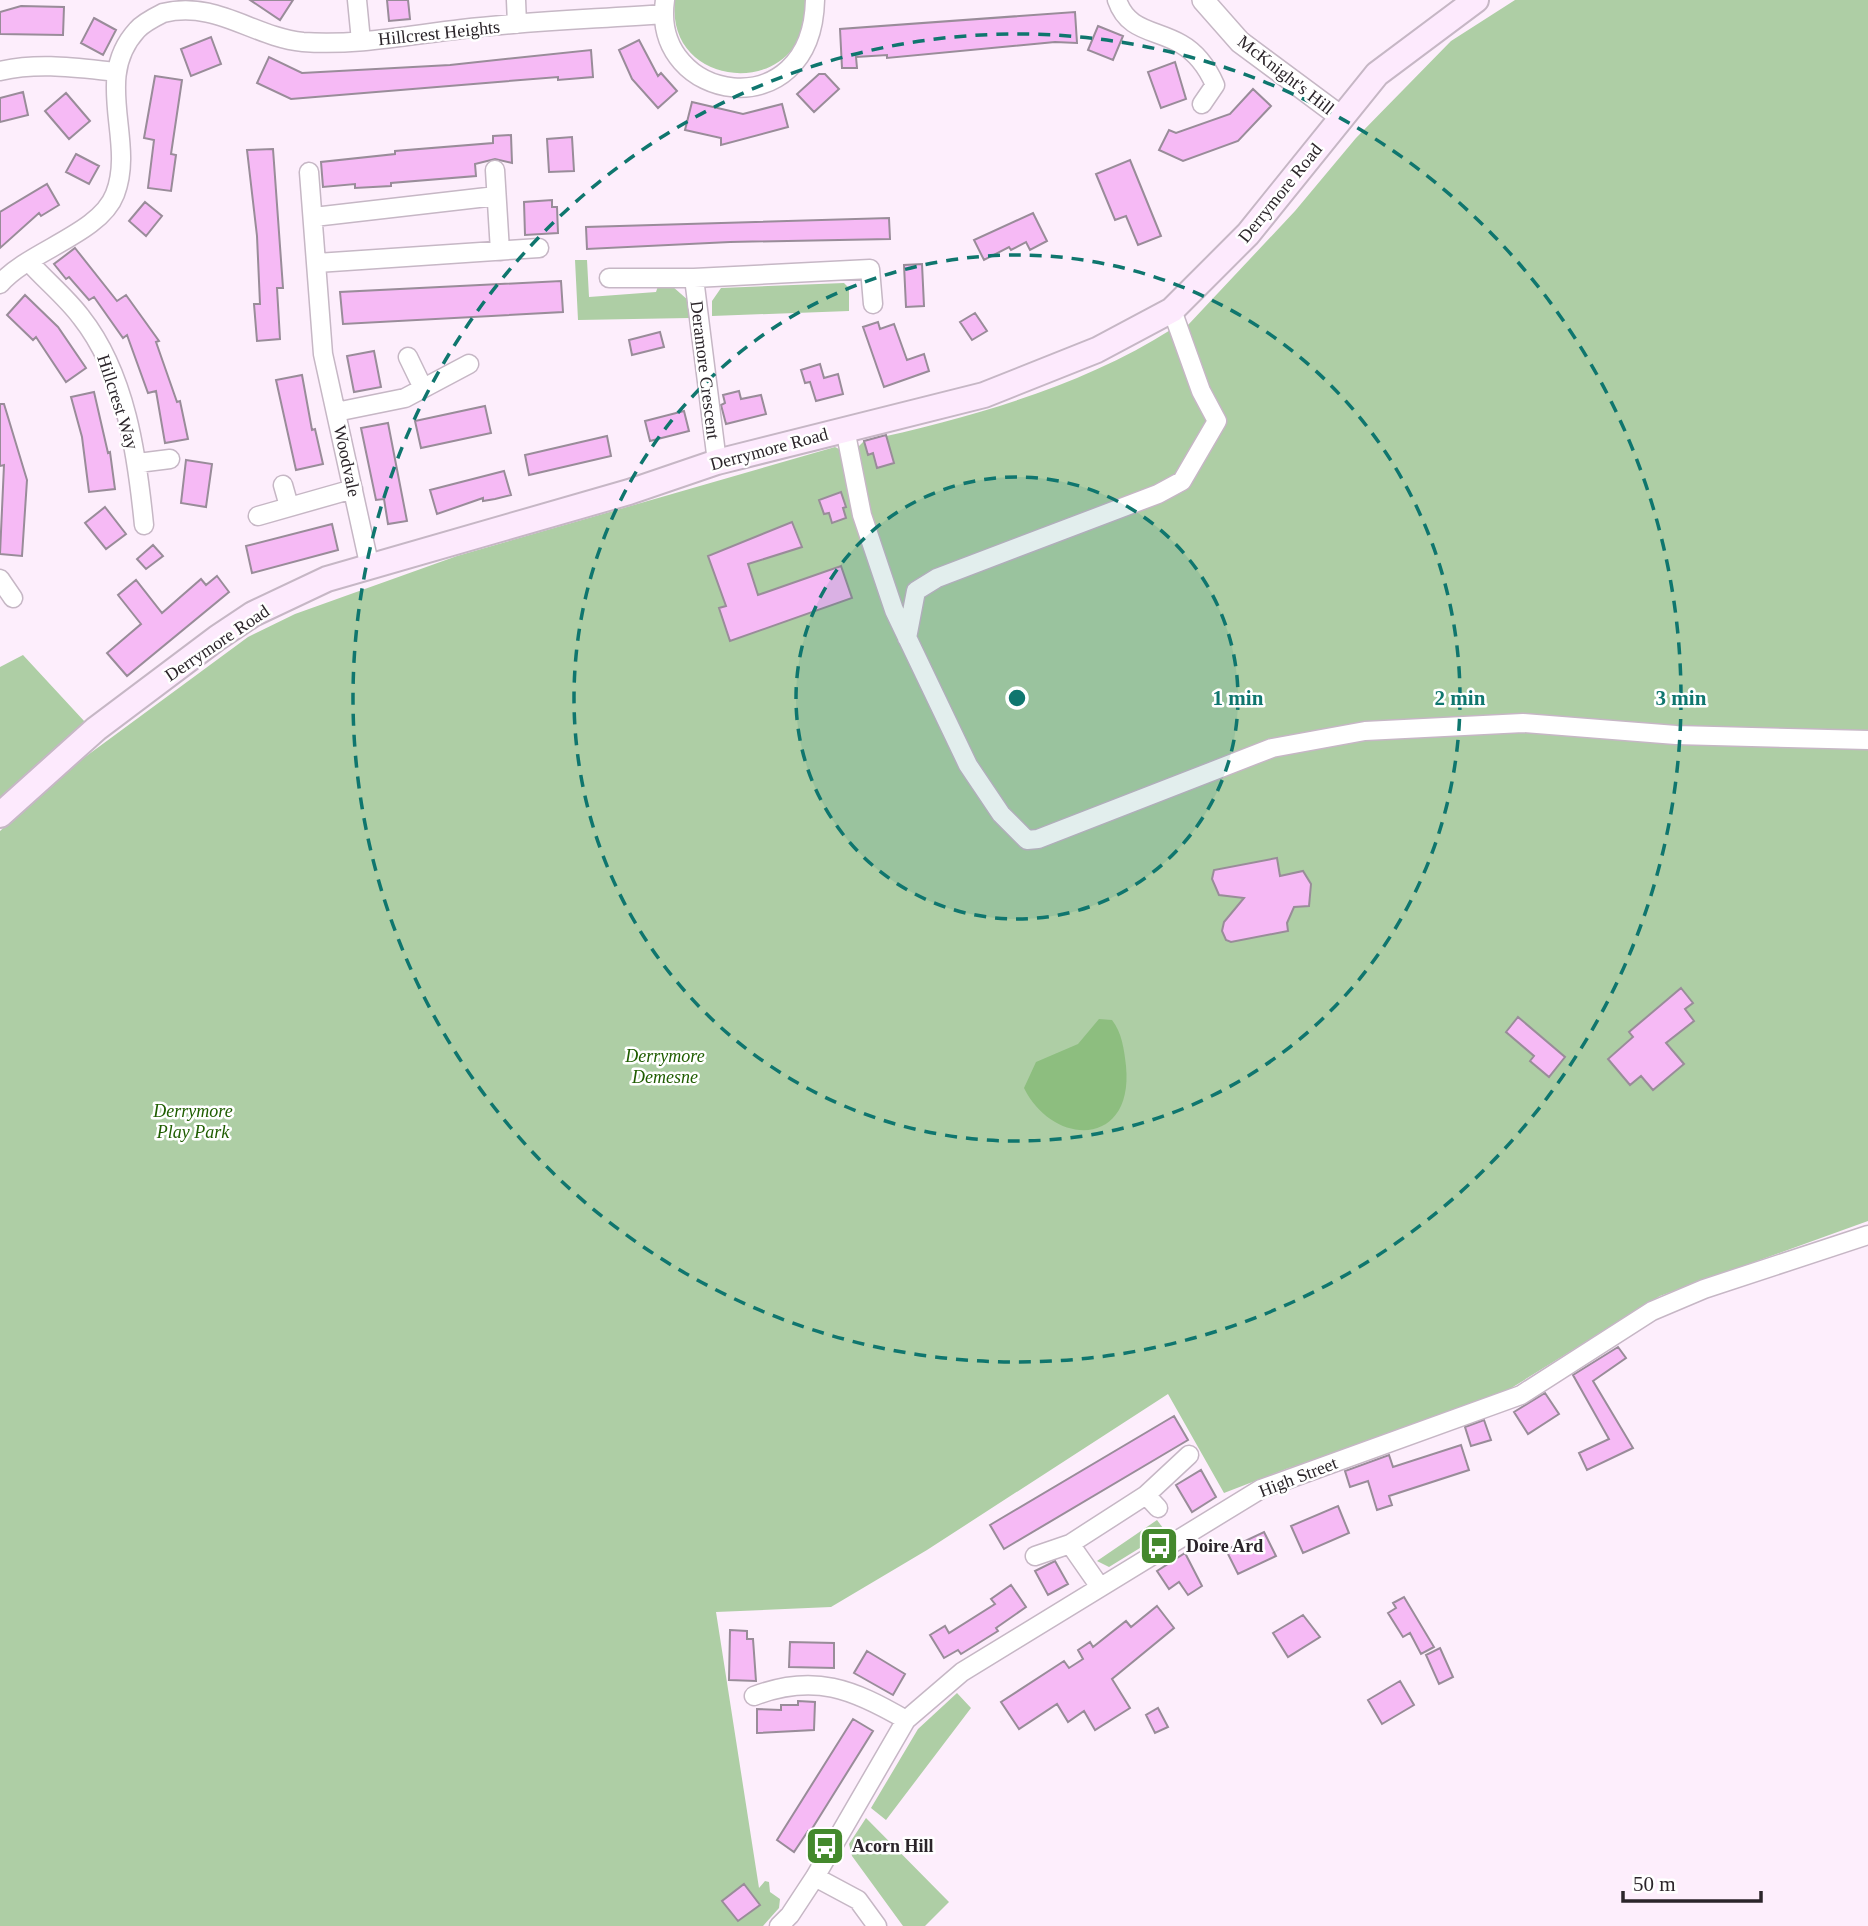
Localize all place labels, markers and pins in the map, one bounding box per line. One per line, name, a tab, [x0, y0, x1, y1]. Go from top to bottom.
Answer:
centre of rings	[1005, 686, 1029, 710]
bus stop icon: Doire Ard	[1138, 1525, 1180, 1567]
place label: Doire Ard	[1186, 1536, 1263, 1556]
bus stop icon: Acorn Hill	[804, 1825, 846, 1867]
place label: Acorn Hill	[852, 1836, 934, 1856]

